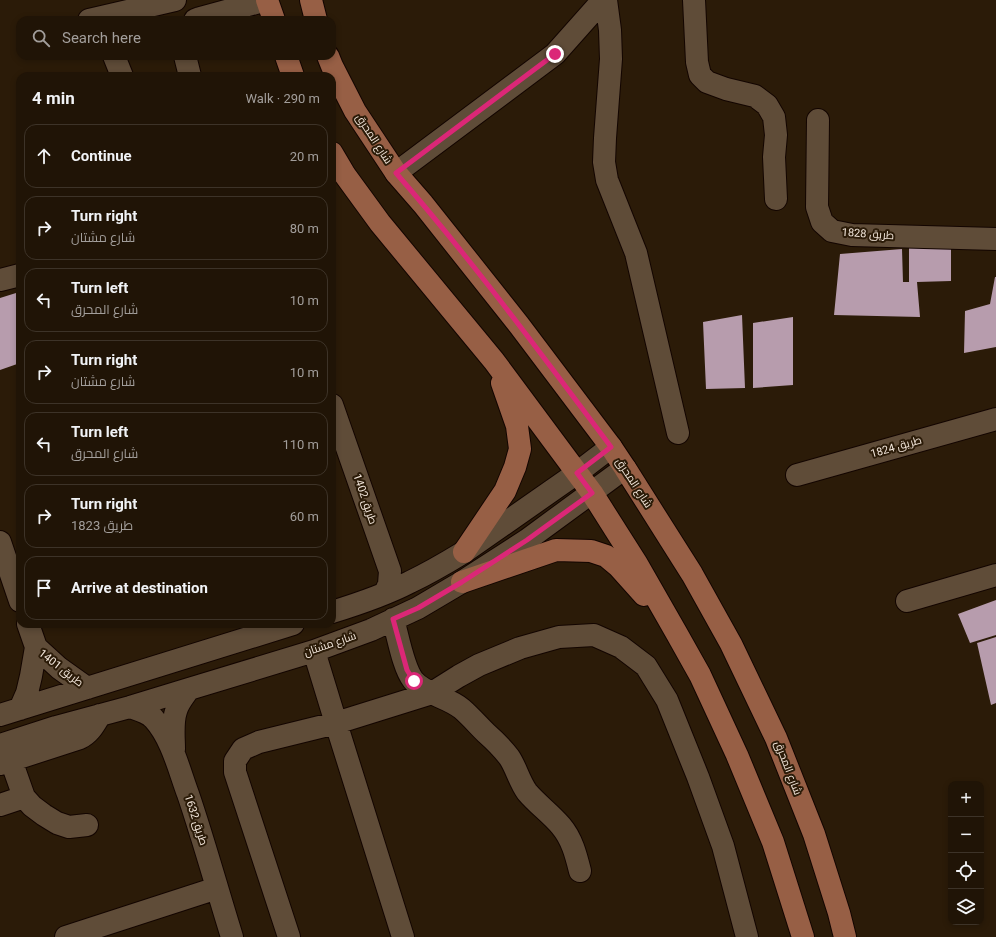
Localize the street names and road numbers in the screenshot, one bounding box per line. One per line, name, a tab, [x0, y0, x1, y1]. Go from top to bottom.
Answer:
street label: شارع المحرق	[352, 112, 395, 167]
street label: طريق 1828	[841, 226, 895, 242]
street label: طريق 1824	[869, 434, 923, 460]
street label: شارع المحرق	[612, 456, 655, 511]
street label: طريق 1402	[350, 472, 380, 526]
street label: شارع مشتان	[302, 629, 358, 660]
street label: طريق 1401	[36, 647, 86, 689]
street label: شارع المحرق	[771, 739, 804, 797]
street label: طريق 1632	[182, 793, 210, 847]

